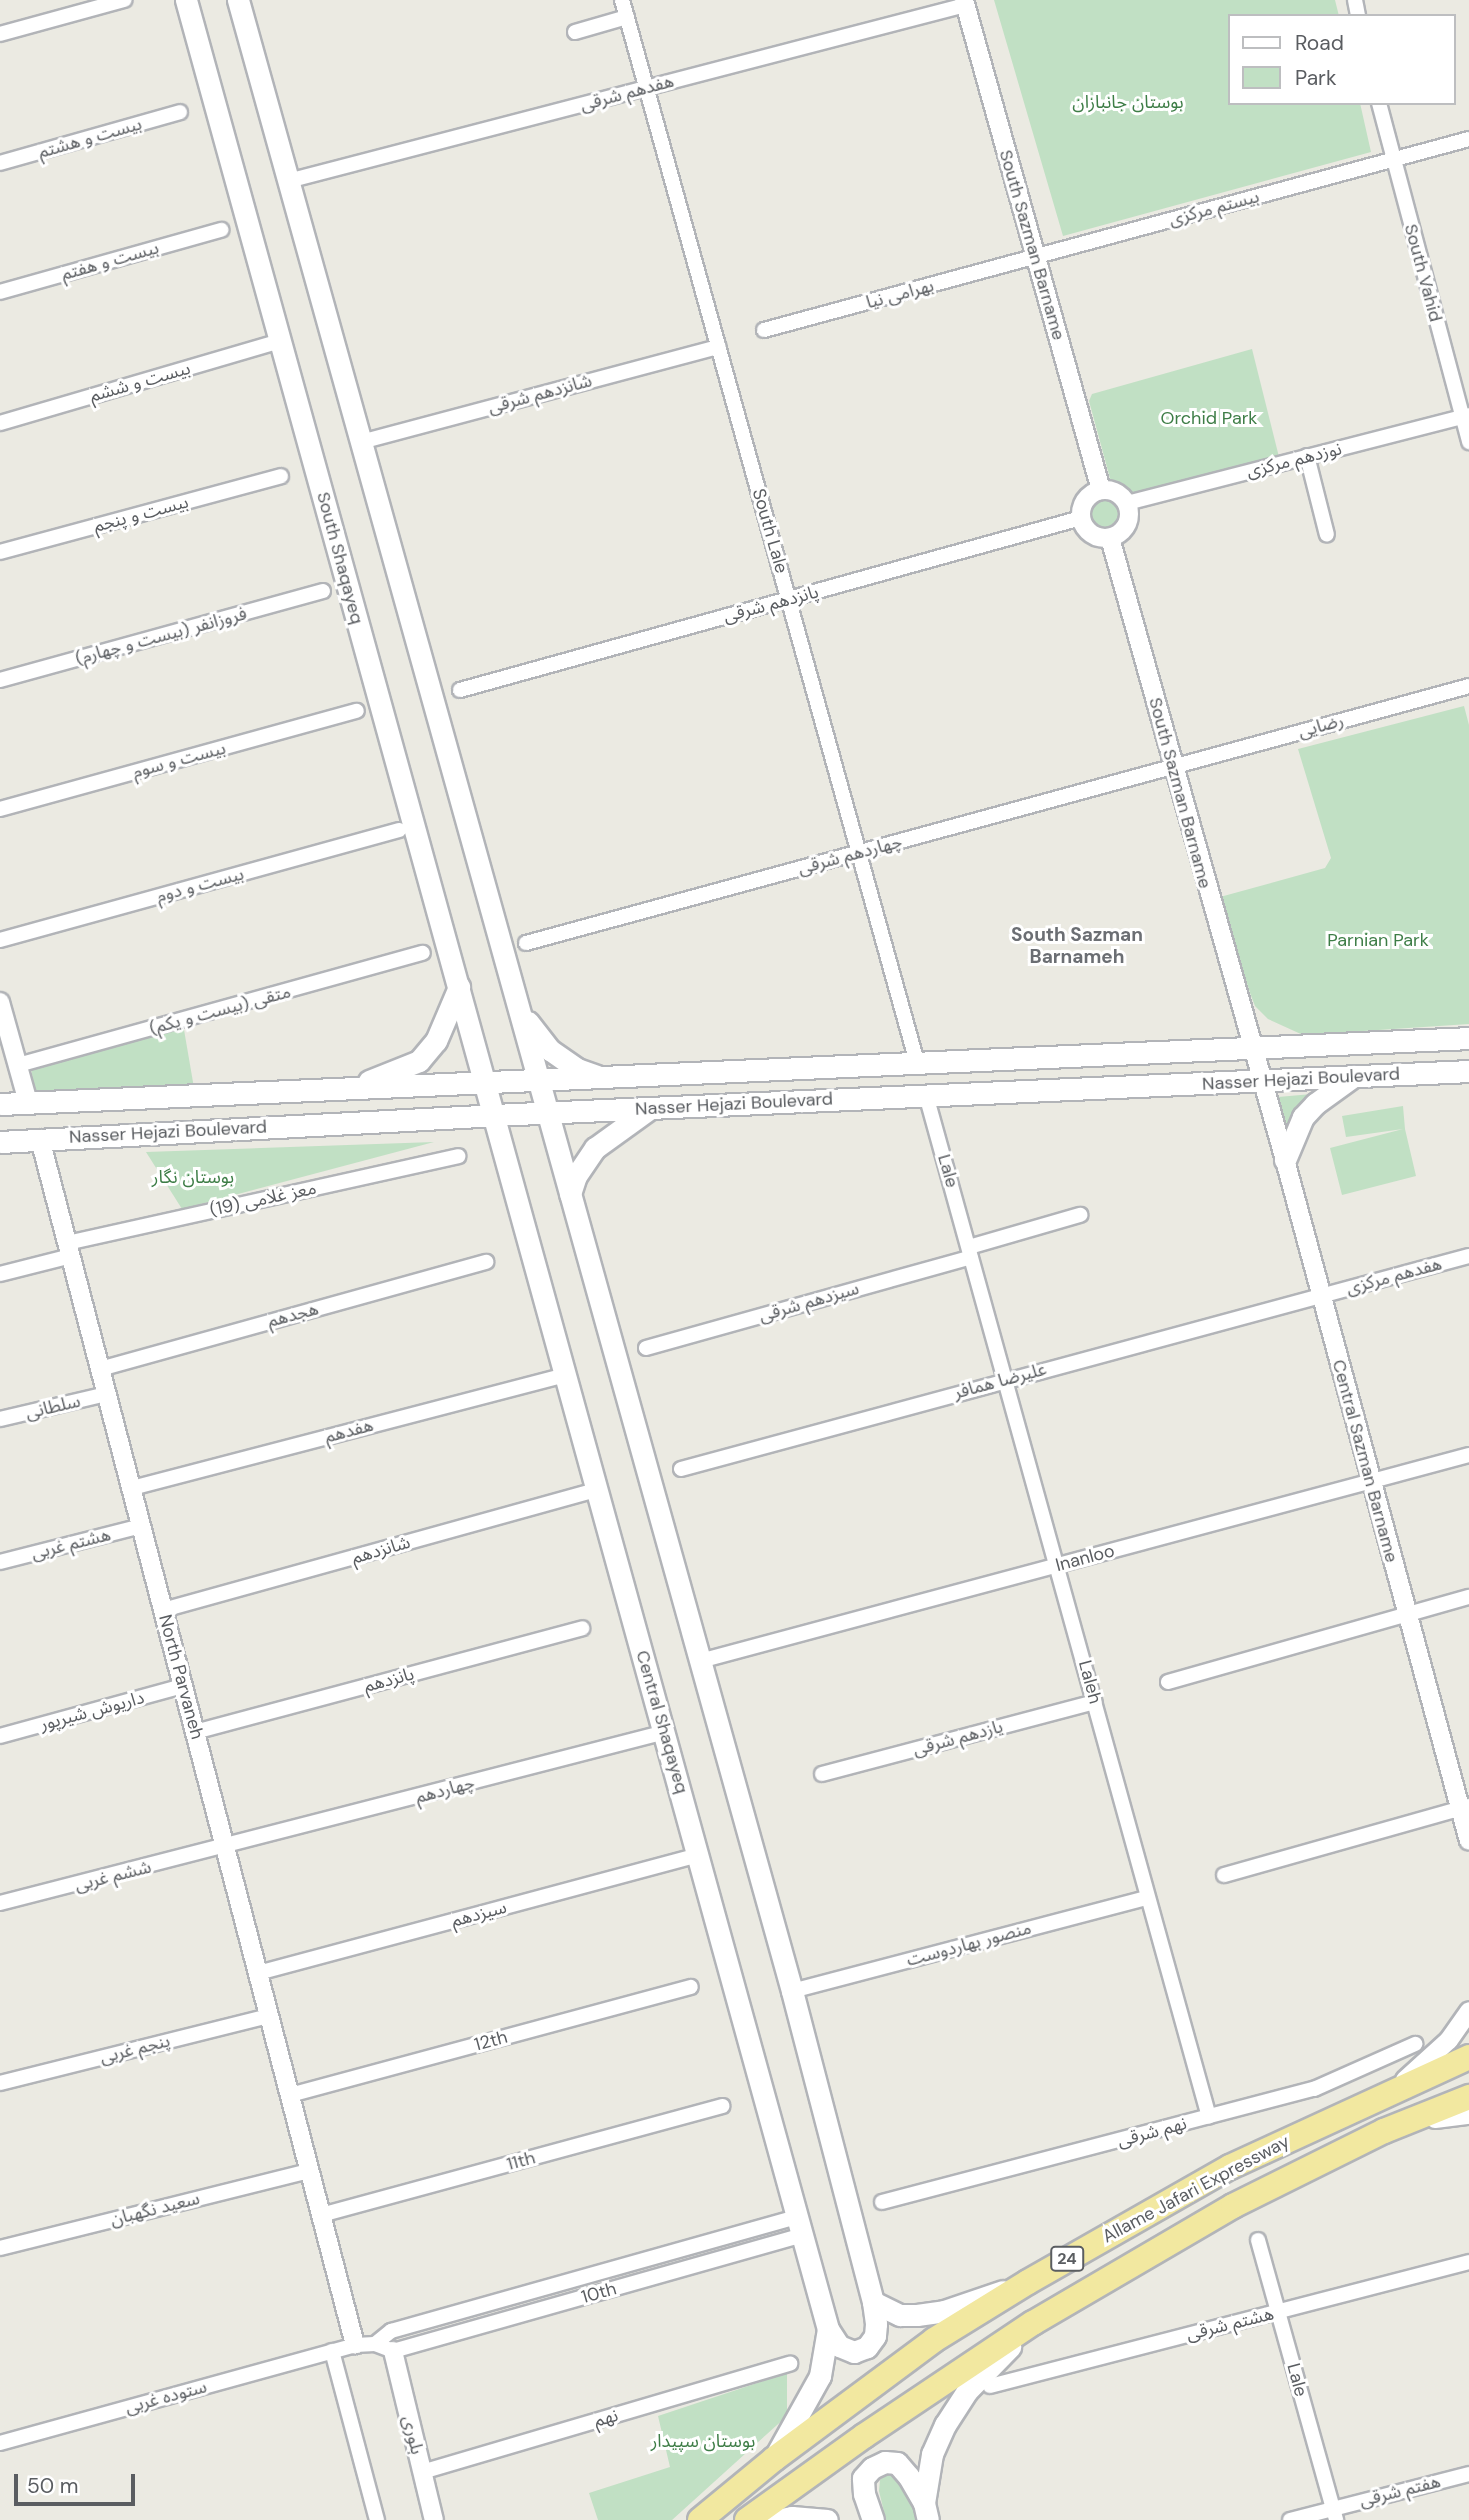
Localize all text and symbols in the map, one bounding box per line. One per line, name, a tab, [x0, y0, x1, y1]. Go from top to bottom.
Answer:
legend	[1228, 14, 1455, 105]
text: Road	[1295, 29, 1344, 57]
text: Park	[1295, 64, 1336, 92]
street label: هفدهم شرقی	[578, 70, 676, 116]
park label: بوستان جانبازان	[1072, 91, 1184, 113]
street label: بیست و هشتم	[36, 113, 144, 163]
street label: South Sazman Barname	[995, 147, 1069, 343]
street label: بیستم مرکزی	[1167, 186, 1261, 230]
street label: South Vahid	[1400, 222, 1446, 324]
street label: بیست و هفتم	[59, 237, 161, 285]
street label: بهرامی نیا	[864, 275, 936, 313]
street label: بیست و ششم	[87, 357, 193, 407]
street label: شانزدهم شرقی	[486, 370, 594, 418]
park label: Orchid Park	[1161, 407, 1257, 429]
street label: نوزدهم مرکزی	[1244, 438, 1344, 482]
street label: South Lale	[748, 486, 792, 576]
street label: South Shaqayeq	[312, 490, 368, 626]
street label: بیست و پنجم	[91, 491, 191, 537]
street label: پانزدهم شرقی	[721, 581, 821, 627]
street label: فروزانفر (بیست و چهارم)	[73, 603, 249, 669]
street label: South Sazman Barname	[1144, 695, 1216, 891]
street label: رضایی	[1296, 710, 1346, 742]
street label: بیست و سوم	[130, 737, 228, 783]
street label: چهاردهم شرقی	[796, 831, 904, 879]
street label: بیست و دوم	[154, 863, 246, 907]
district label: South Sazman Barnameh	[1011, 924, 1143, 968]
park label: Parnian Park	[1327, 929, 1429, 951]
street label: متقی (بیست و یکم)	[147, 981, 293, 1039]
street label: Nasser Hejazi Boulevard	[1202, 1063, 1400, 1095]
street label: Nasser Hejazi Boulevard	[635, 1088, 833, 1120]
street label: Nasser Hejazi Boulevard	[69, 1116, 267, 1148]
street label: Lale	[933, 1152, 963, 1190]
park label: بوستان نگار	[152, 1166, 234, 1188]
street label: معز غلامی (19)	[208, 1177, 318, 1221]
street label: هفدهم مرکزی	[1344, 1253, 1444, 1299]
street label: سیزدهم شرقی	[756, 1277, 862, 1327]
street label: هجدهم	[265, 1298, 321, 1332]
street label: Central Sazman Barname	[1328, 1357, 1402, 1565]
street label: علیرضا همافر	[951, 1358, 1049, 1404]
street label: سلطانی	[23, 1390, 83, 1424]
street label: هفدهم	[322, 1414, 376, 1448]
street label: هشتم غربی	[29, 1524, 113, 1564]
street label: شانزدهم	[349, 1531, 413, 1569]
street label: Inanloo	[1053, 1540, 1117, 1576]
street label: North Parvaneh	[154, 1612, 208, 1742]
street label: Central Shaqayeq	[631, 1648, 693, 1796]
street label: Laleh	[1074, 1658, 1106, 1706]
street label: پانزدهم	[362, 1663, 416, 1697]
street label: داریوش شیرپور	[37, 1687, 147, 1735]
street label: یازدهم شرقی	[911, 1716, 1005, 1760]
street label: چهاردهم	[413, 1772, 477, 1808]
street label: ششم غربی	[73, 1856, 153, 1896]
street label: سیزدهم	[449, 1896, 509, 1932]
street label: منصور بهاردوست	[904, 1917, 1034, 1971]
street label: 12th	[472, 2026, 510, 2056]
street label: پنجم غربی	[98, 2030, 172, 2068]
street label: نهم شرقی	[1115, 2112, 1189, 2152]
street label: Allame Jafari Expressway	[1099, 2131, 1293, 2247]
street label: 11th	[504, 2147, 538, 2175]
street label: سعید نگهبان	[108, 2187, 202, 2231]
road number: 24	[1050, 2246, 1084, 2272]
street label: 10th	[579, 2278, 619, 2308]
street label: هشتم شرقی	[1184, 2303, 1276, 2345]
street label: Lale	[1282, 2361, 1312, 2399]
street label: ستوده غربی	[123, 2376, 209, 2418]
street label: نهم	[591, 2404, 621, 2432]
street label: بلوری	[398, 2414, 428, 2456]
park label: بوستان سپیدار	[651, 2430, 755, 2452]
scale bar	[18, 2460, 138, 2504]
street label: هفتم شرقی	[1357, 2470, 1443, 2512]
text: 50 m	[27, 2472, 78, 2500]

